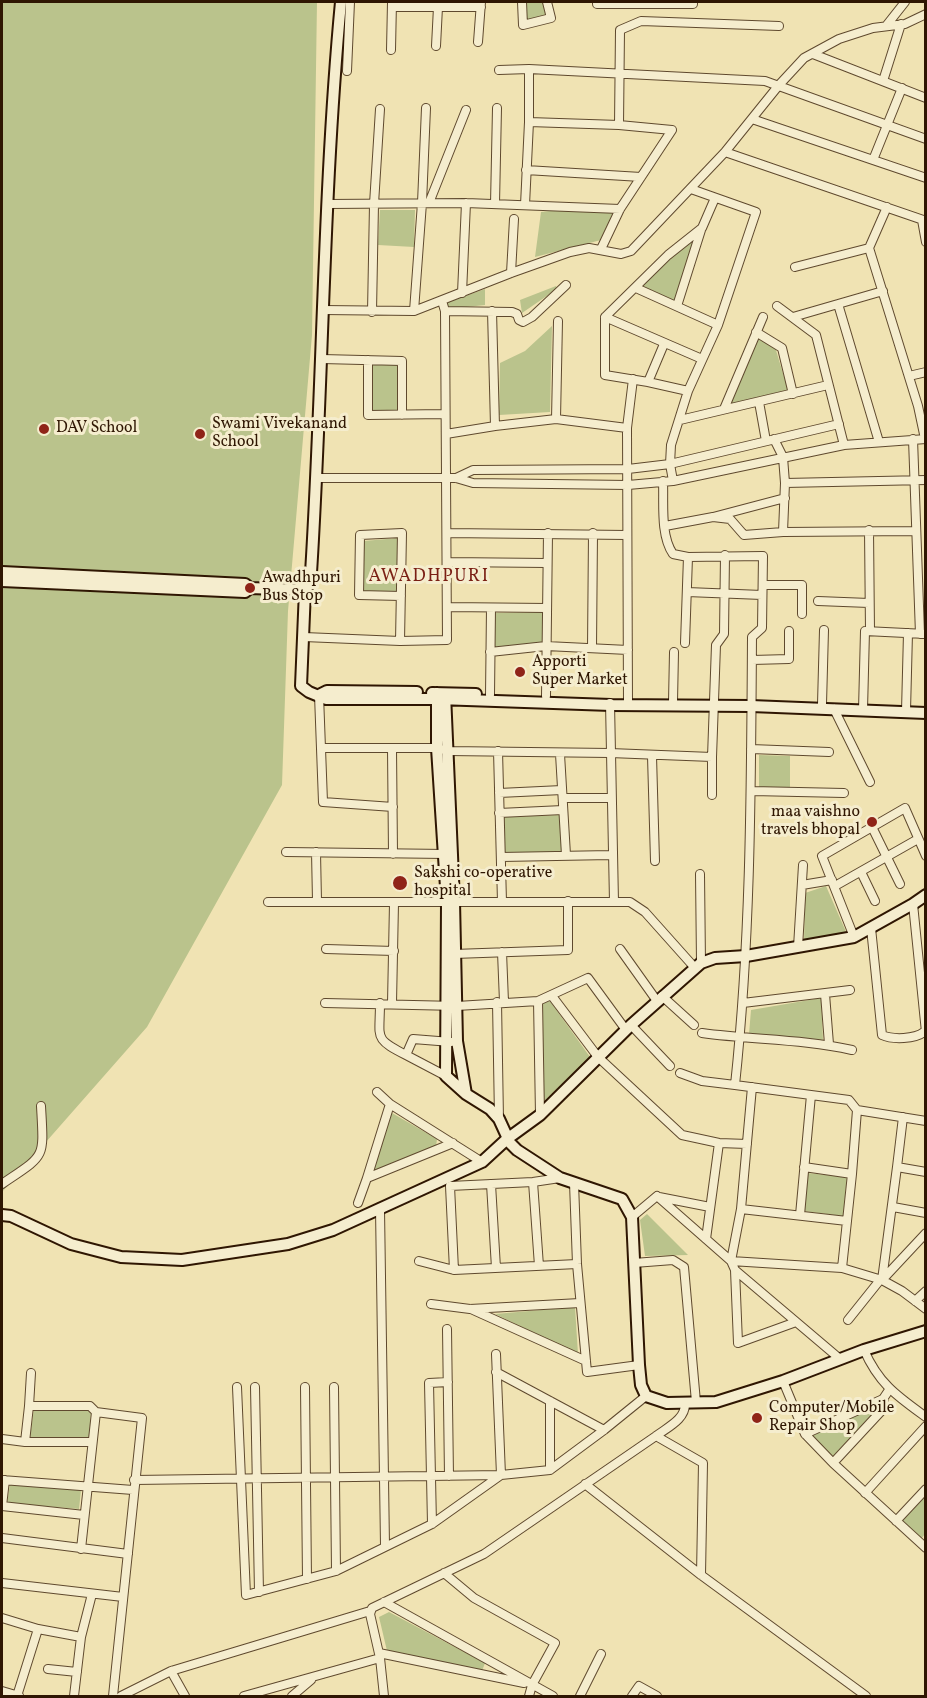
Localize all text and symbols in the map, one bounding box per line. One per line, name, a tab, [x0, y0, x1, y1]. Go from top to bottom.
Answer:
place label: Swami Vivekanand School	[212, 415, 347, 453]
place label: DAV School	[56, 419, 137, 439]
marker: DAV School	[37, 422, 51, 436]
marker: Swami Vivekanand School	[193, 427, 207, 441]
district label: AWADHPURI	[368, 567, 490, 589]
place label: Awadhpuri Bus Stop	[262, 569, 341, 607]
marker: Awadhpuri Bus Stop	[243, 581, 257, 595]
place label: Apporti Super Market	[532, 653, 628, 691]
marker: Apporti Super Market	[513, 665, 527, 679]
place label: maa vaishno travels bhopal	[761, 803, 860, 841]
marker: maa vaishno travels bhopal	[865, 815, 879, 829]
place label: Sakshi co-operative hospital	[414, 864, 552, 902]
marker: Sakshi co-operative hospital	[391, 874, 409, 892]
place label: Computer/Mobile Repair Shop	[769, 1399, 894, 1437]
marker: Computer/Mobile Repair Shop	[750, 1411, 764, 1425]

